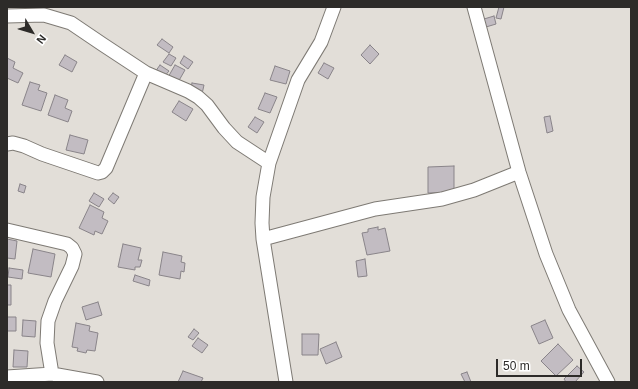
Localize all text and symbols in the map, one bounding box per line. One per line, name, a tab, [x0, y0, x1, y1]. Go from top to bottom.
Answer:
north arrow	[12, 12, 52, 52]
text: N	[34, 33, 49, 46]
scale bar	[498, 351, 584, 377]
text: 50 m	[503, 359, 530, 373]

